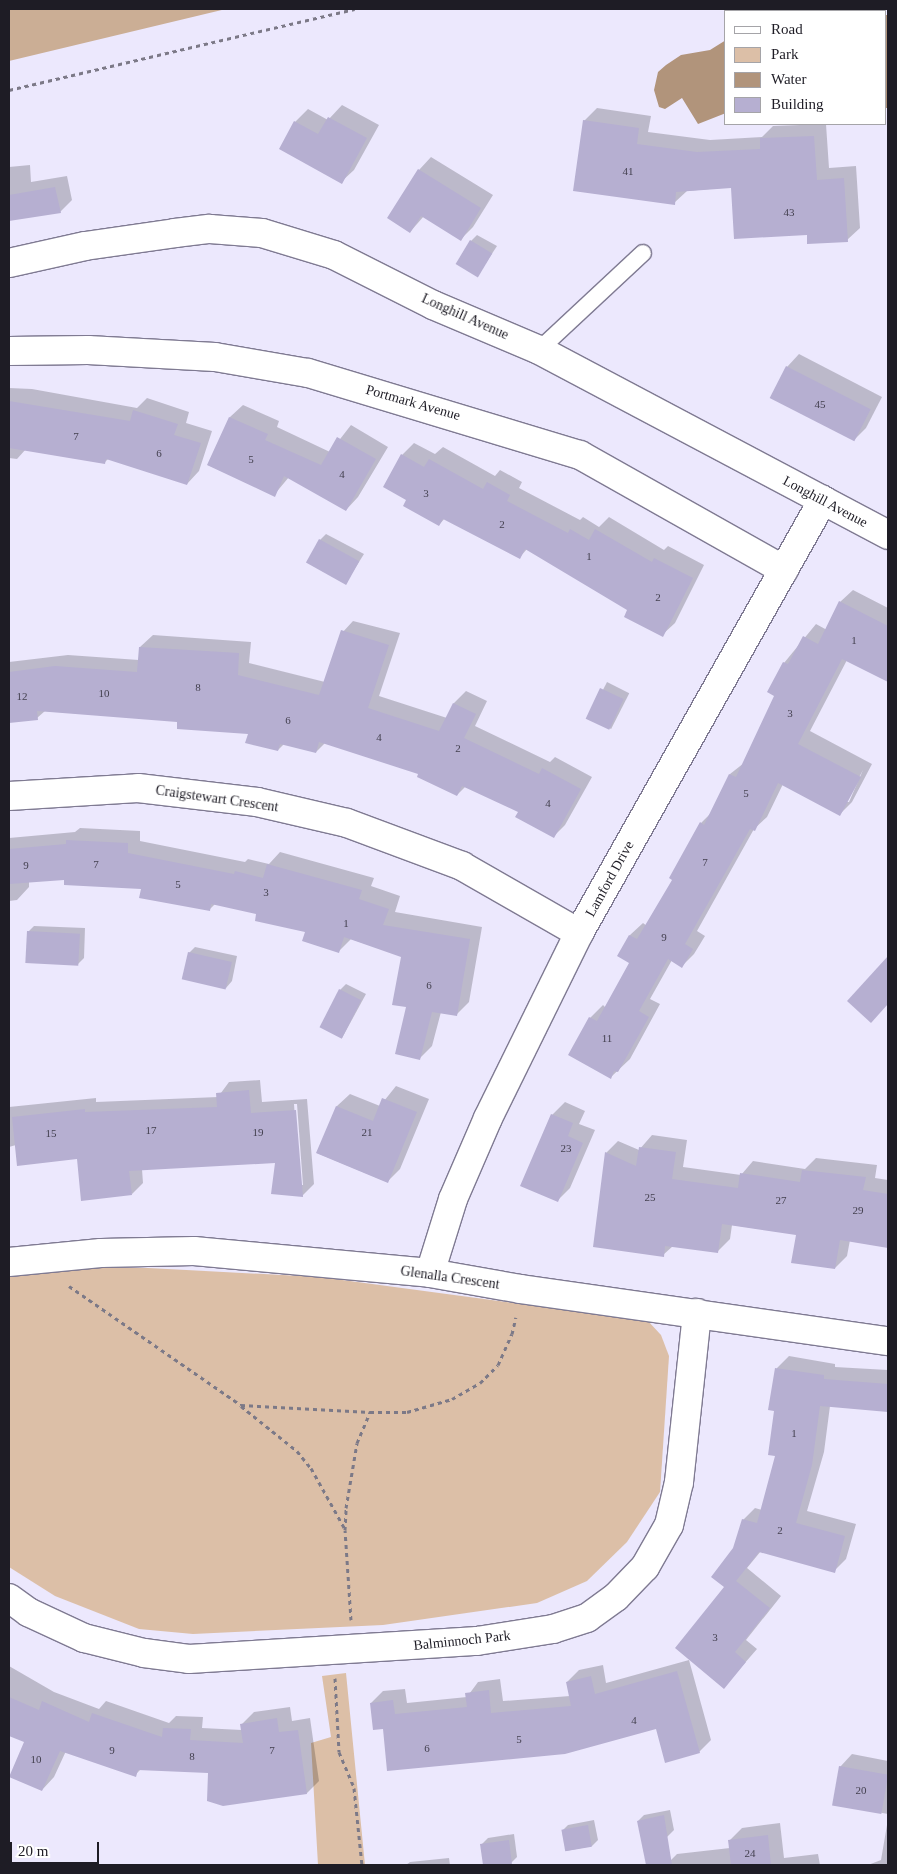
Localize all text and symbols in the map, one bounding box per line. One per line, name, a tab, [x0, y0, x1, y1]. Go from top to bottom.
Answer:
legend	[724, 10, 887, 125]
text: Road	[771, 21, 803, 37]
text: Park	[771, 46, 799, 62]
text: Water	[771, 71, 806, 87]
text: Building	[771, 96, 824, 112]
house number: 41	[622, 164, 634, 178]
house number: 43	[784, 205, 794, 219]
street label: Longhill Avenue	[419, 290, 511, 344]
street label: Portmark Avenue	[364, 381, 462, 425]
house number: 45	[814, 397, 826, 411]
house number: 7	[73, 429, 79, 443]
house number: 6	[156, 446, 162, 460]
house number: 5	[248, 452, 254, 466]
house number: 4	[339, 467, 345, 481]
street label: Longhill Avenue	[779, 472, 871, 532]
house number: 3	[423, 486, 429, 500]
house number: 2	[499, 517, 505, 531]
house number: 1	[586, 549, 592, 563]
house number: 2	[655, 590, 661, 604]
house number: 1	[851, 633, 857, 647]
house number: 8	[195, 680, 201, 694]
house number: 10	[98, 686, 110, 700]
house number: 12	[16, 689, 28, 703]
house number: 3	[787, 706, 793, 720]
house number: 6	[285, 713, 291, 727]
house number: 4	[376, 730, 382, 744]
house number: 2	[455, 741, 461, 755]
street label: Craigstewart Crescent	[154, 782, 280, 816]
house number: 5	[743, 786, 749, 800]
house number: 4	[545, 796, 551, 810]
street label: Lamford Drive	[582, 838, 638, 920]
house number: 7	[702, 855, 708, 869]
house number: 7	[93, 857, 99, 871]
house number: 9	[23, 858, 29, 872]
house number: 5	[175, 877, 181, 891]
house number: 3	[263, 885, 269, 899]
house number: 1	[343, 916, 349, 930]
house number: 9	[661, 930, 667, 944]
house number: 6	[426, 978, 432, 992]
house number: 11	[602, 1031, 612, 1045]
house number: 17	[146, 1123, 156, 1137]
house number: 19	[252, 1125, 264, 1139]
house number: 21	[362, 1125, 372, 1139]
house number: 15	[46, 1126, 56, 1140]
house number: 23	[560, 1141, 572, 1155]
house number: 25	[644, 1190, 656, 1204]
house number: 27	[776, 1193, 786, 1207]
house number: 29	[852, 1203, 864, 1217]
street label: Glenalla Crescent	[399, 1263, 501, 1293]
house number: 1	[791, 1426, 797, 1440]
house number: 2	[777, 1523, 783, 1537]
street label: Balminnoch Park	[413, 1628, 511, 1654]
house number: 3	[712, 1630, 718, 1644]
house number: 4	[631, 1713, 637, 1727]
house number: 5	[516, 1732, 522, 1746]
house number: 6	[424, 1741, 430, 1755]
house number: 9	[109, 1743, 115, 1757]
house number: 7	[269, 1743, 275, 1757]
house number: 8	[189, 1749, 195, 1763]
house number: 10	[30, 1752, 42, 1766]
house number: 20	[856, 1783, 866, 1797]
scale bar	[12, 1832, 101, 1864]
text: 20 m	[18, 1843, 48, 1859]
house number: 24	[744, 1846, 756, 1860]

